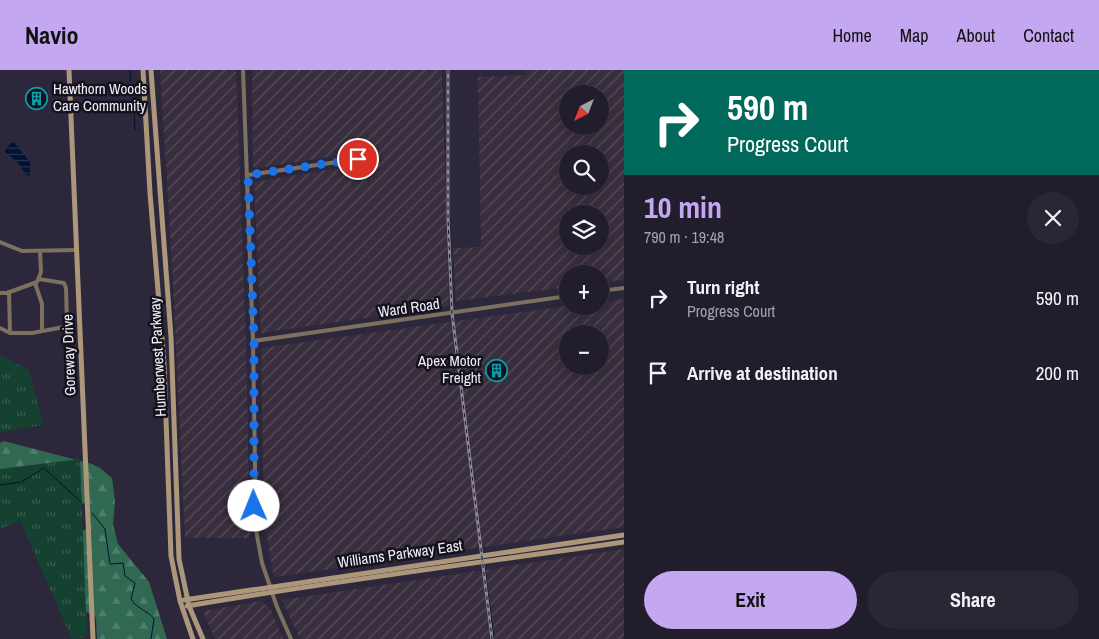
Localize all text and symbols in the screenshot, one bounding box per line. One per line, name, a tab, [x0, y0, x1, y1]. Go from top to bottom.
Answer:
text: Navio	[25, 19, 79, 51]
text: Home	[832, 23, 872, 48]
text: Map	[900, 23, 929, 48]
text: About	[957, 23, 995, 48]
text: Contact	[1023, 23, 1074, 48]
place label: Hawthorn Woods Care Community	[53, 78, 147, 116]
text: 590 m	[727, 84, 808, 131]
north arrow	[559, 85, 609, 135]
map controls	[559, 85, 609, 375]
building icon: Hawthorn Woods Care Community	[25, 86, 49, 110]
icon: right	[644, 90, 709, 155]
text: Progress Court	[727, 129, 848, 159]
pin	[337, 138, 379, 180]
icon: arrive	[344, 145, 372, 173]
button: search	[559, 145, 609, 195]
text: 10 min	[644, 187, 722, 227]
button: close	[1027, 192, 1079, 244]
button: layers	[559, 205, 609, 255]
text: 790 m · 19:48	[644, 226, 724, 248]
button: +	[559, 265, 609, 315]
text: Turn right	[687, 274, 759, 300]
icon: right	[644, 284, 672, 312]
text: 590 m	[1036, 285, 1079, 311]
street label: Ward Road	[377, 293, 441, 322]
street label: Humberwest Parkway	[144, 296, 171, 417]
text: Progress Court	[687, 300, 775, 322]
street label: Goreway Drive	[57, 314, 80, 396]
button: −	[559, 325, 609, 375]
place label: Apex Motor Freight	[417, 350, 482, 388]
building icon: Apex Motor Freight	[485, 358, 509, 382]
icon: arrive	[644, 359, 672, 387]
text: Arrive at destination	[687, 360, 838, 386]
text: 200 m	[1036, 360, 1079, 386]
position arrow	[227, 479, 279, 531]
street label: Williams Parkway East	[336, 534, 464, 573]
button: Exit	[644, 571, 857, 629]
button: Share	[867, 571, 1079, 629]

